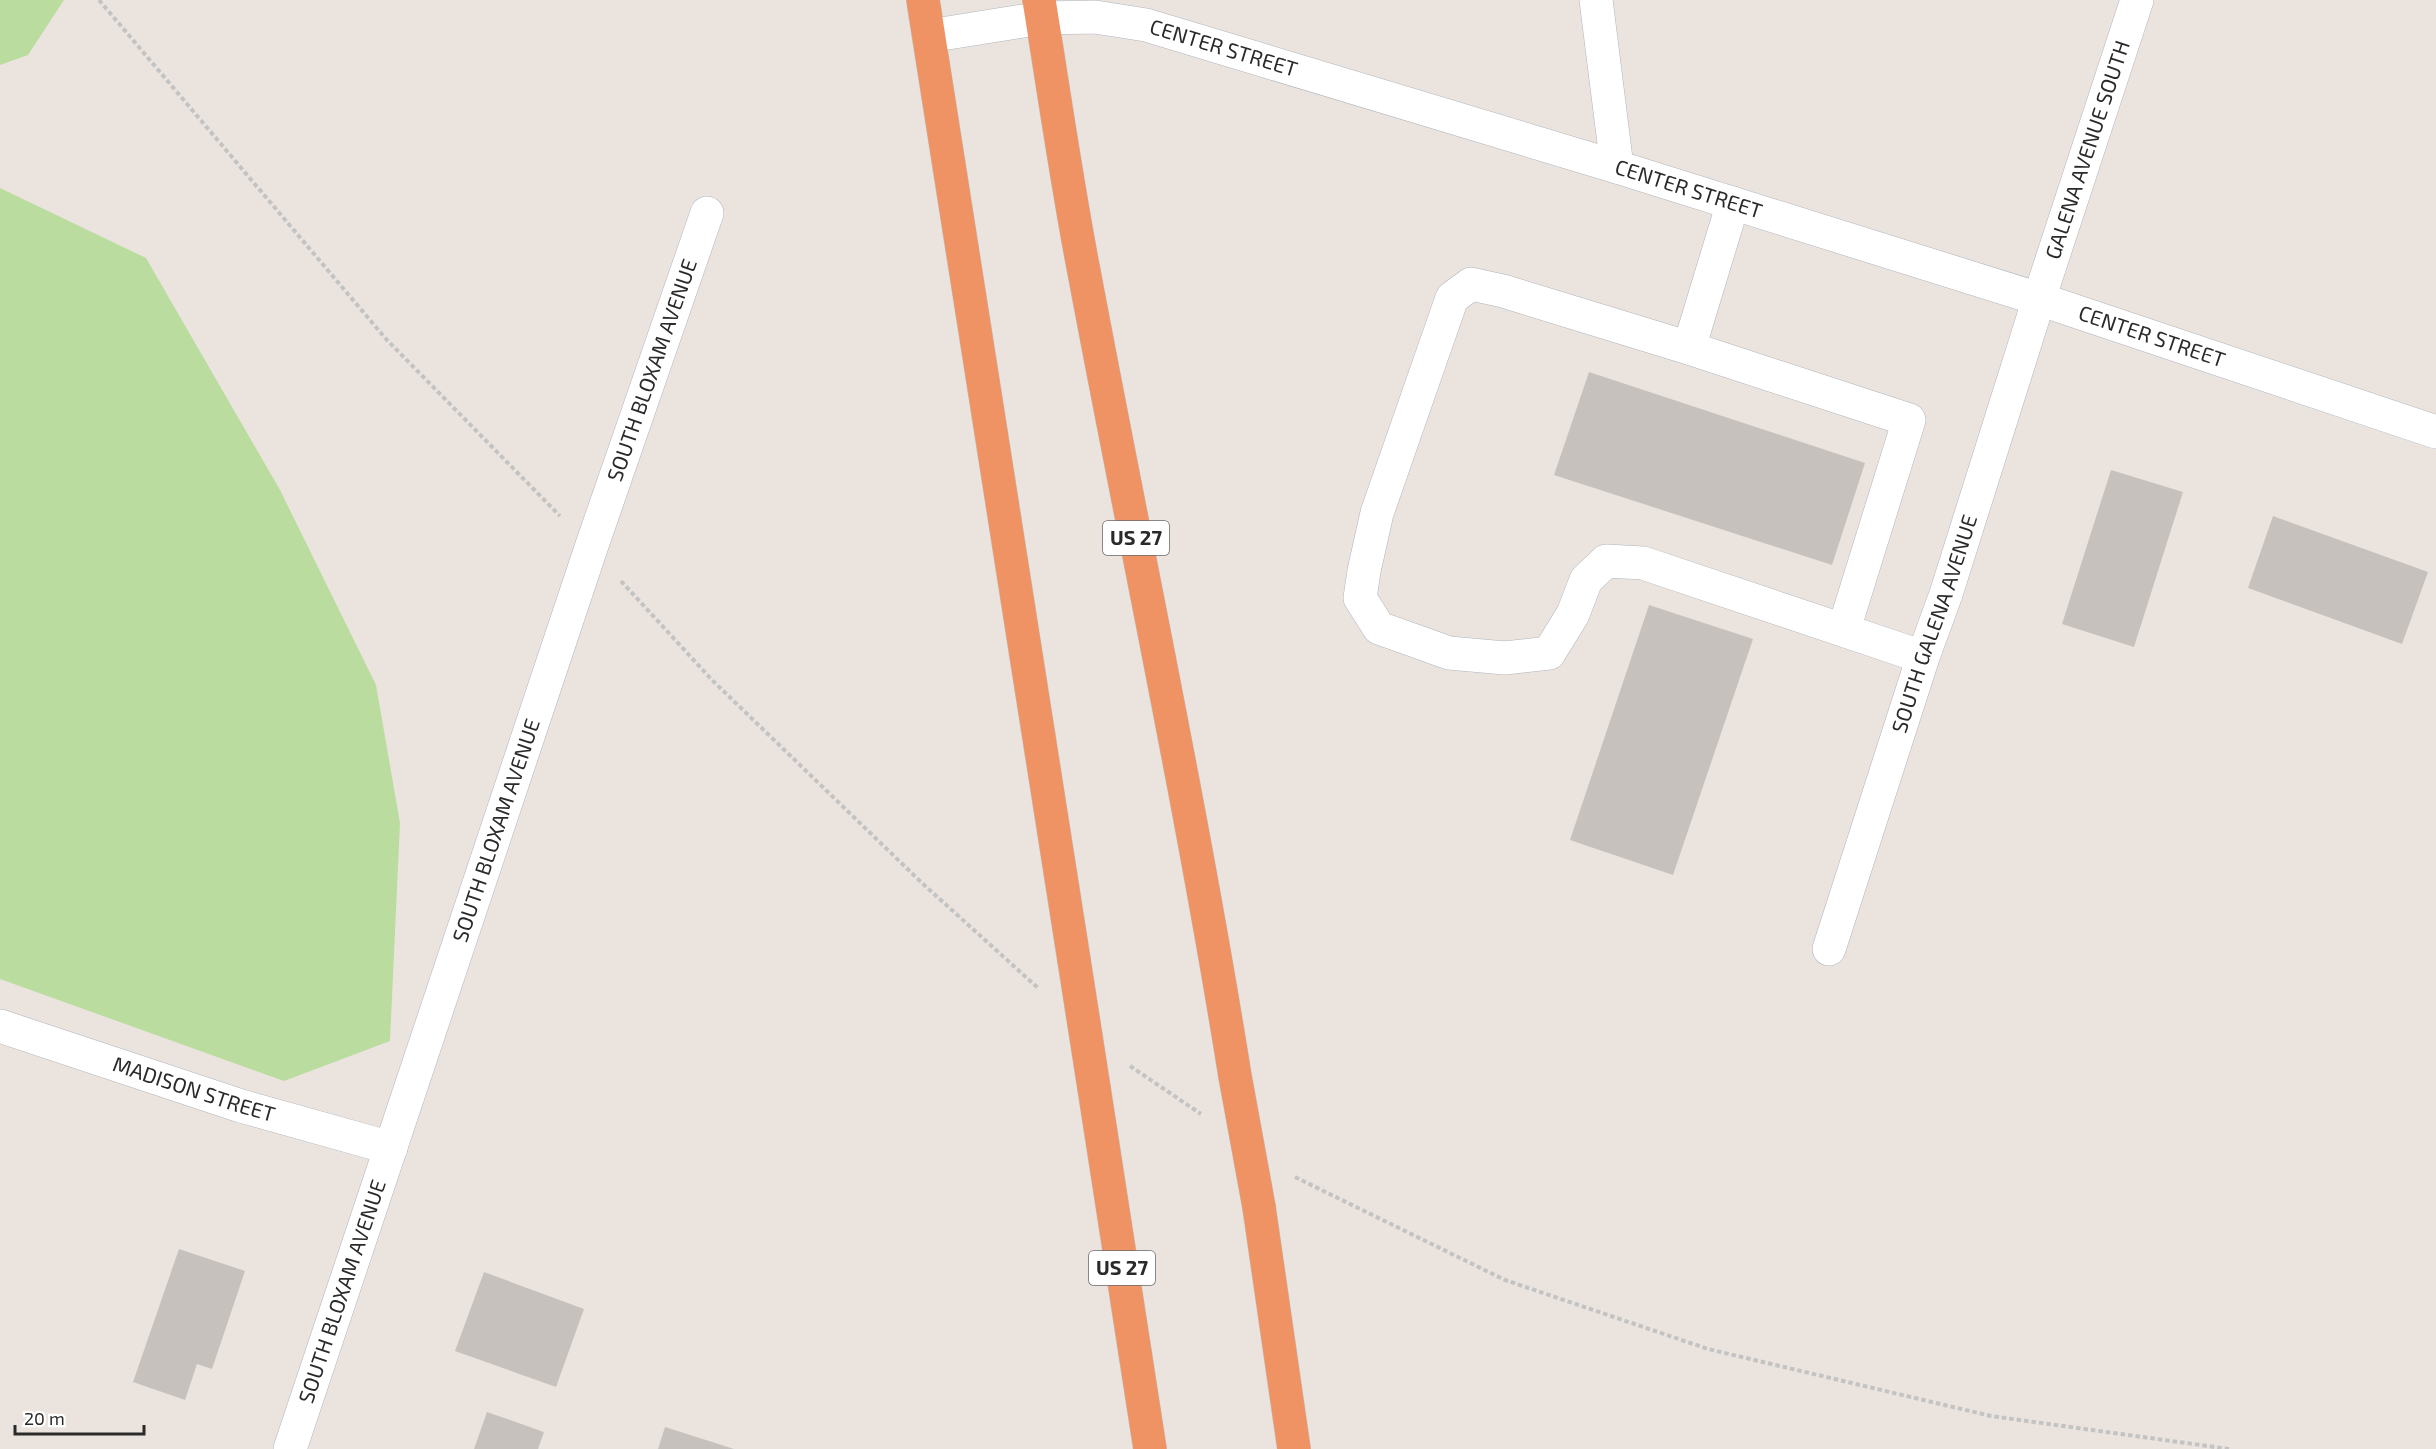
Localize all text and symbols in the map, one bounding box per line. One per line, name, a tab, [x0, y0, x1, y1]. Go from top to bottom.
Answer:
street label: CENTER STREET	[1147, 13, 1301, 81]
street label: GALENA AVENUE SOUTH	[2039, 37, 2134, 262]
street label: CENTER STREET	[1612, 153, 1766, 223]
street label: SOUTH BLOXAM AVENUE	[601, 255, 701, 484]
street label: CENTER STREET	[2076, 299, 2229, 371]
street label: SOUTH GALENA AVENUE	[1885, 511, 1981, 736]
road number: US 27	[1103, 521, 1169, 555]
street label: SOUTH BLOXAM AVENUE	[446, 715, 544, 945]
street label: MADISON STREET	[110, 1050, 278, 1126]
street label: SOUTH BLOXAM AVENUE	[292, 1176, 390, 1406]
road number: US 27	[1089, 1251, 1155, 1285]
scale bar	[15, 1398, 144, 1436]
text: 20 m	[24, 1407, 65, 1429]

